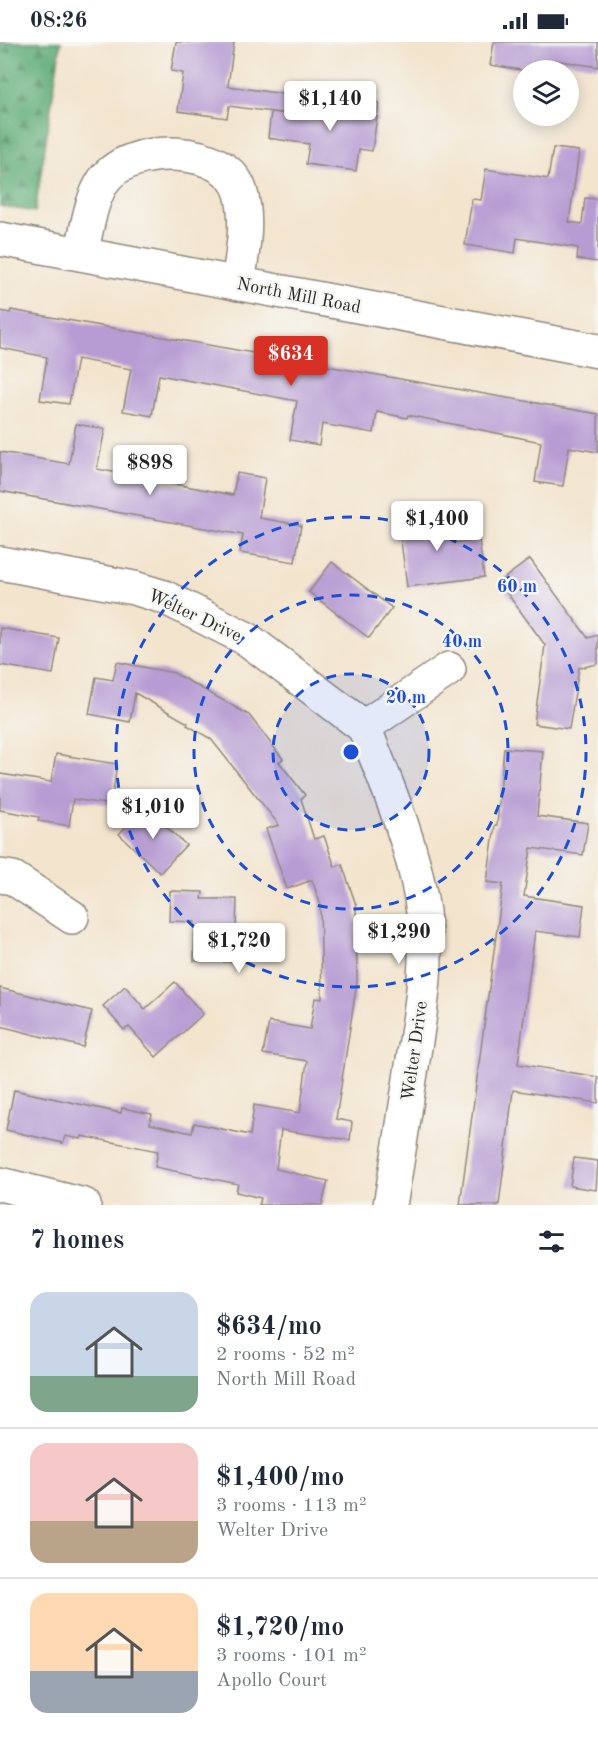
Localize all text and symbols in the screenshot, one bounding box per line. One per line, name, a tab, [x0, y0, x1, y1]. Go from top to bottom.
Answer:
text: 08:26	[30, 10, 87, 32]
map controls	[513, 60, 579, 126]
button: layers	[513, 60, 579, 126]
pin: $1,140	[281, 81, 379, 132]
text: $1,140	[298, 90, 362, 110]
street label: North Mill Road	[235, 275, 362, 317]
pin: $634	[255, 336, 327, 387]
text: $634	[268, 345, 314, 365]
pin: $898	[114, 445, 186, 496]
text: $898	[127, 454, 173, 474]
pin: $1,400	[388, 501, 486, 552]
text: $1,400	[405, 510, 469, 530]
text: 60 m	[497, 578, 537, 596]
street label: Welter Drive	[145, 586, 244, 645]
text: 40 m	[442, 633, 482, 651]
text: 20 m	[386, 689, 426, 707]
centre of rings	[341, 742, 361, 762]
pin: $1,010	[104, 789, 202, 840]
text: $1,010	[121, 798, 185, 818]
pin: $1,290	[350, 914, 448, 965]
pin: $1,720	[190, 923, 288, 974]
text: $1,290	[367, 923, 431, 943]
text: $1,720	[207, 932, 271, 952]
street label: Welter Drive	[399, 1000, 431, 1102]
icon: filters	[535, 1225, 568, 1258]
text: 7 homes	[30, 1228, 124, 1254]
text: $634/mo	[216, 1314, 322, 1340]
icon: home	[78, 1316, 150, 1388]
text: 2 rooms · 52 m²	[216, 1345, 355, 1365]
text: North Mill Road	[216, 1370, 356, 1390]
text: $1,400/mo	[216, 1465, 344, 1491]
icon: home	[78, 1467, 150, 1539]
text: 3 rooms · 113 m²	[216, 1496, 366, 1516]
text: Welter Drive	[216, 1521, 328, 1541]
text: $1,720/mo	[216, 1615, 344, 1641]
icon: home	[78, 1617, 150, 1689]
text: 3 rooms · 101 m²	[216, 1646, 366, 1666]
text: Apollo Court	[216, 1671, 327, 1691]

